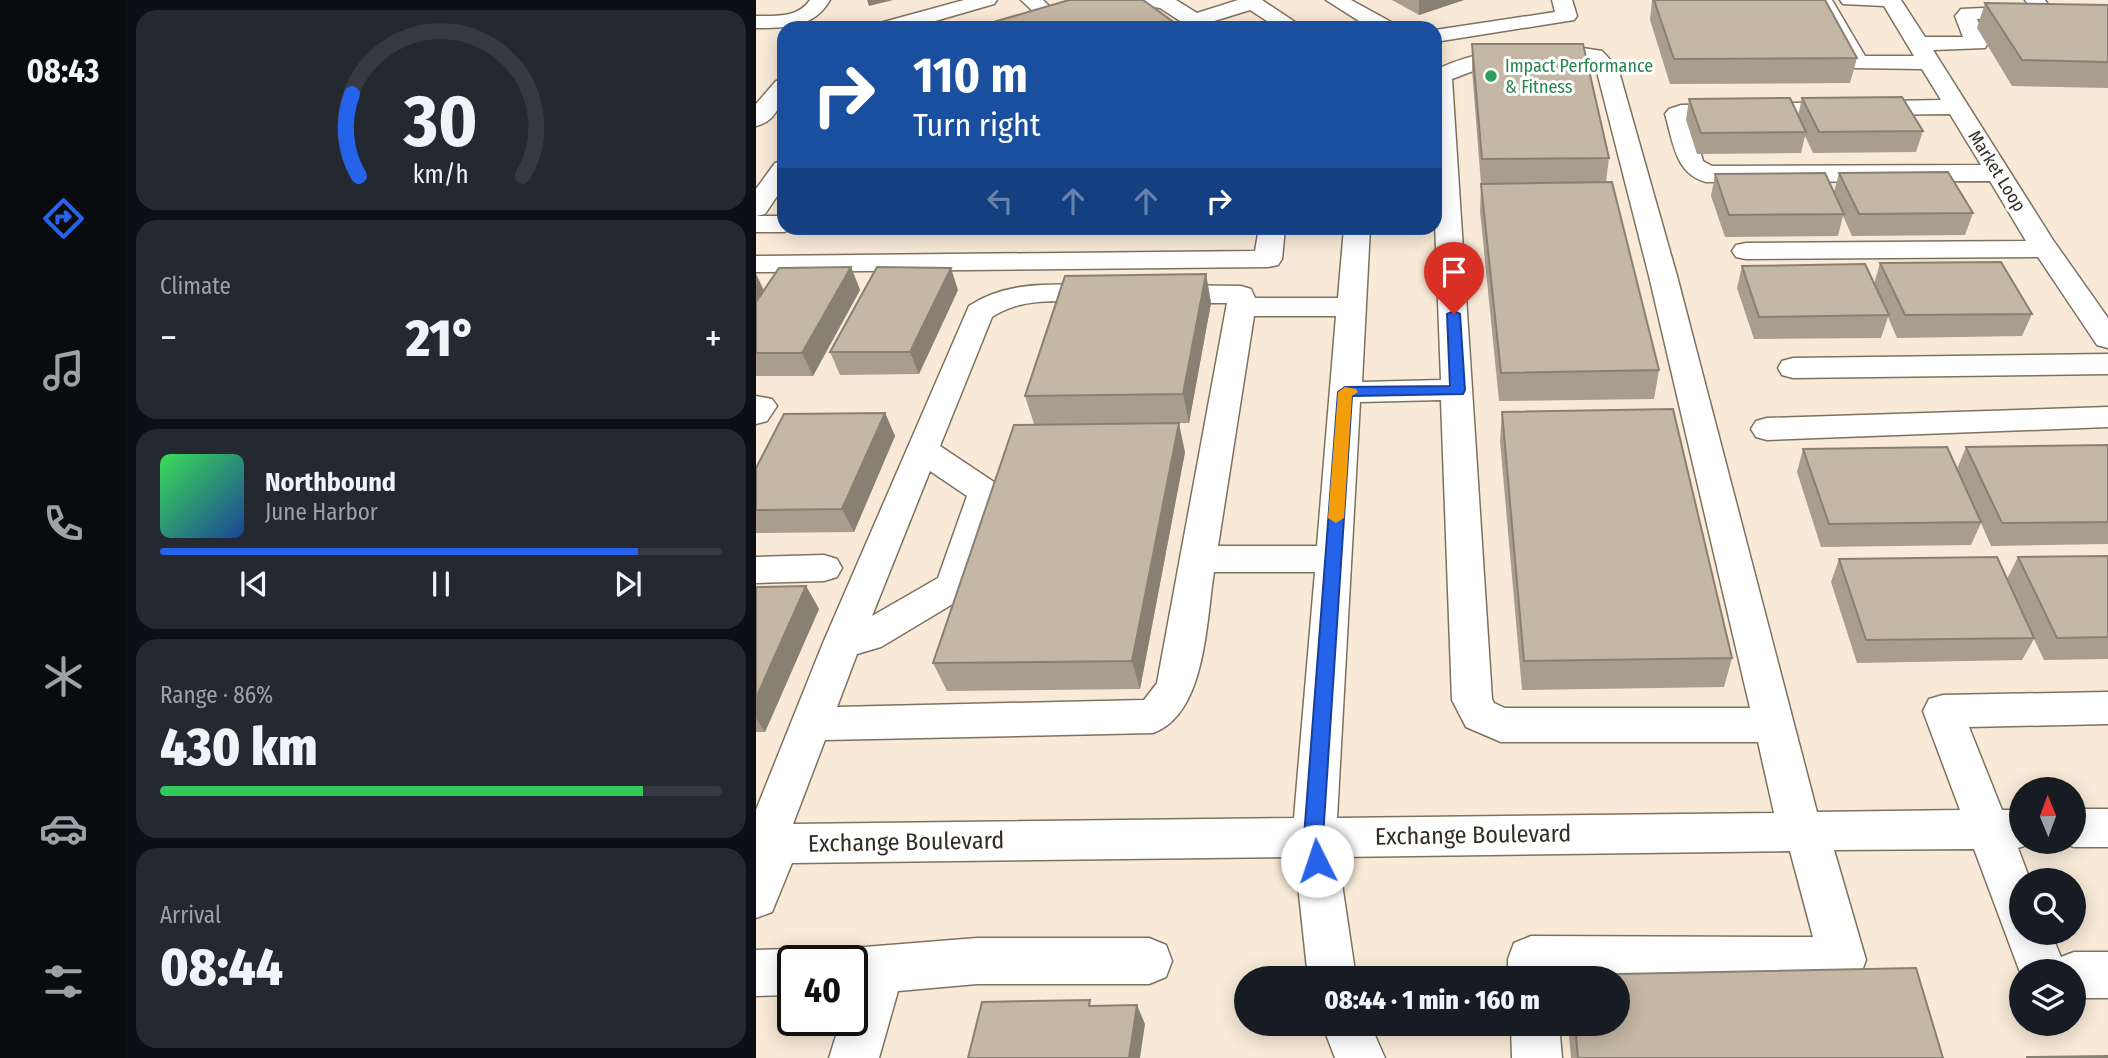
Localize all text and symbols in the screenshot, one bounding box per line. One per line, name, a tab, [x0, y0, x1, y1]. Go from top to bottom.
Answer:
text: 110 m	[913, 46, 1028, 105]
icon: right	[798, 49, 889, 140]
text: 08:43	[27, 52, 99, 90]
place label: Impact Performance & Fitness	[1505, 55, 1653, 98]
marker: Impact Performance & Fitness	[1483, 68, 1499, 84]
text: 30	[403, 78, 478, 165]
text: Turn right	[913, 106, 1040, 144]
street label: Market Loop	[1963, 126, 2031, 216]
text: km/h	[413, 160, 469, 190]
icon: left	[981, 182, 1019, 220]
icon: ahead	[1054, 182, 1092, 220]
icon: ahead	[1127, 182, 1165, 220]
icon: right	[1200, 182, 1238, 220]
icon: directions	[39, 194, 88, 243]
pin	[1424, 242, 1484, 314]
icon: arrive	[1435, 253, 1473, 291]
text: Climate	[160, 272, 231, 300]
text: 21°	[406, 307, 476, 370]
text: −	[160, 315, 177, 361]
text: +	[705, 315, 722, 361]
icon: music	[39, 346, 88, 395]
text: Northbound	[265, 467, 396, 498]
text: June Harbor	[265, 498, 378, 526]
icon: phone	[39, 499, 88, 548]
icon: previous	[235, 565, 273, 603]
icon: pause	[422, 565, 460, 603]
icon: next	[609, 565, 647, 603]
icon: climate	[39, 652, 88, 701]
text: Range · 86%	[160, 681, 273, 709]
text: 430 km	[160, 716, 318, 779]
north arrow	[2009, 777, 2086, 854]
map controls	[2009, 777, 2086, 1036]
icon: car	[39, 804, 88, 853]
street label: Exchange Boulevard	[1375, 819, 1571, 851]
position arrow	[1280, 824, 1354, 898]
street label: Exchange Boulevard	[808, 826, 1004, 858]
button: search	[2009, 868, 2086, 945]
text: Arrival	[160, 901, 221, 929]
text: 08:44	[160, 936, 283, 999]
speed limit sign: 40	[777, 945, 868, 1036]
icon: filters	[39, 957, 88, 1006]
button: layers	[2009, 959, 2086, 1036]
text: 08:44 · 1 min · 160 m	[1324, 985, 1540, 1016]

